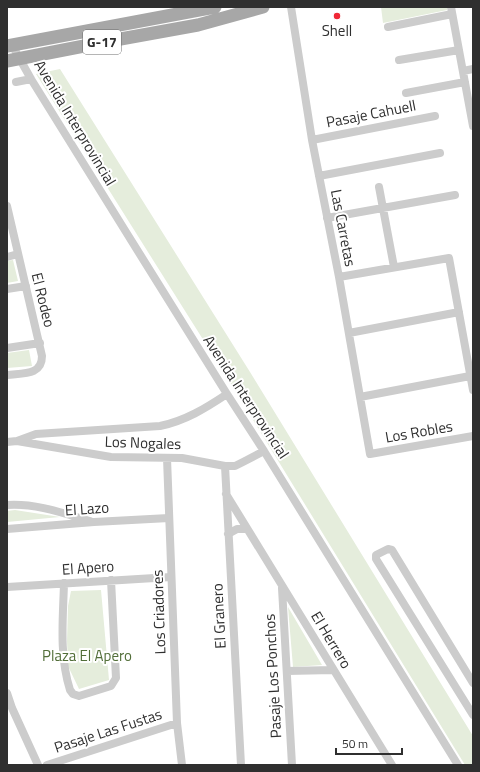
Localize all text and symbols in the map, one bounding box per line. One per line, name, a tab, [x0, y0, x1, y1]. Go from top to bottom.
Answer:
marker: Shell	[332, 11, 342, 21]
place label: Shell	[322, 19, 352, 42]
road number: G-17	[83, 30, 121, 54]
street label: Avenida Interprovincial	[29, 55, 122, 190]
street label: Pasaje Cahuell	[324, 94, 418, 133]
street label: Las Carretas	[325, 187, 362, 268]
street label: El Rodeo	[26, 270, 61, 330]
street label: Avenida Interprovincial	[198, 330, 295, 463]
street label: Los Robles	[383, 414, 455, 449]
street label: Los Nogales	[104, 430, 182, 455]
street label: El Lazo	[64, 495, 110, 522]
street label: El Apero	[61, 554, 115, 581]
street label: Los Criadores	[146, 569, 171, 655]
street label: El Granero	[205, 583, 232, 649]
street label: El Herrero	[305, 607, 358, 673]
street label: Pasaje Los Ponchos	[258, 613, 287, 739]
park label: Plaza El Apero	[42, 644, 132, 667]
street label: Pasaje Las Fustas	[51, 702, 165, 759]
scale bar	[336, 730, 402, 756]
text: 50 m	[342, 734, 368, 753]

